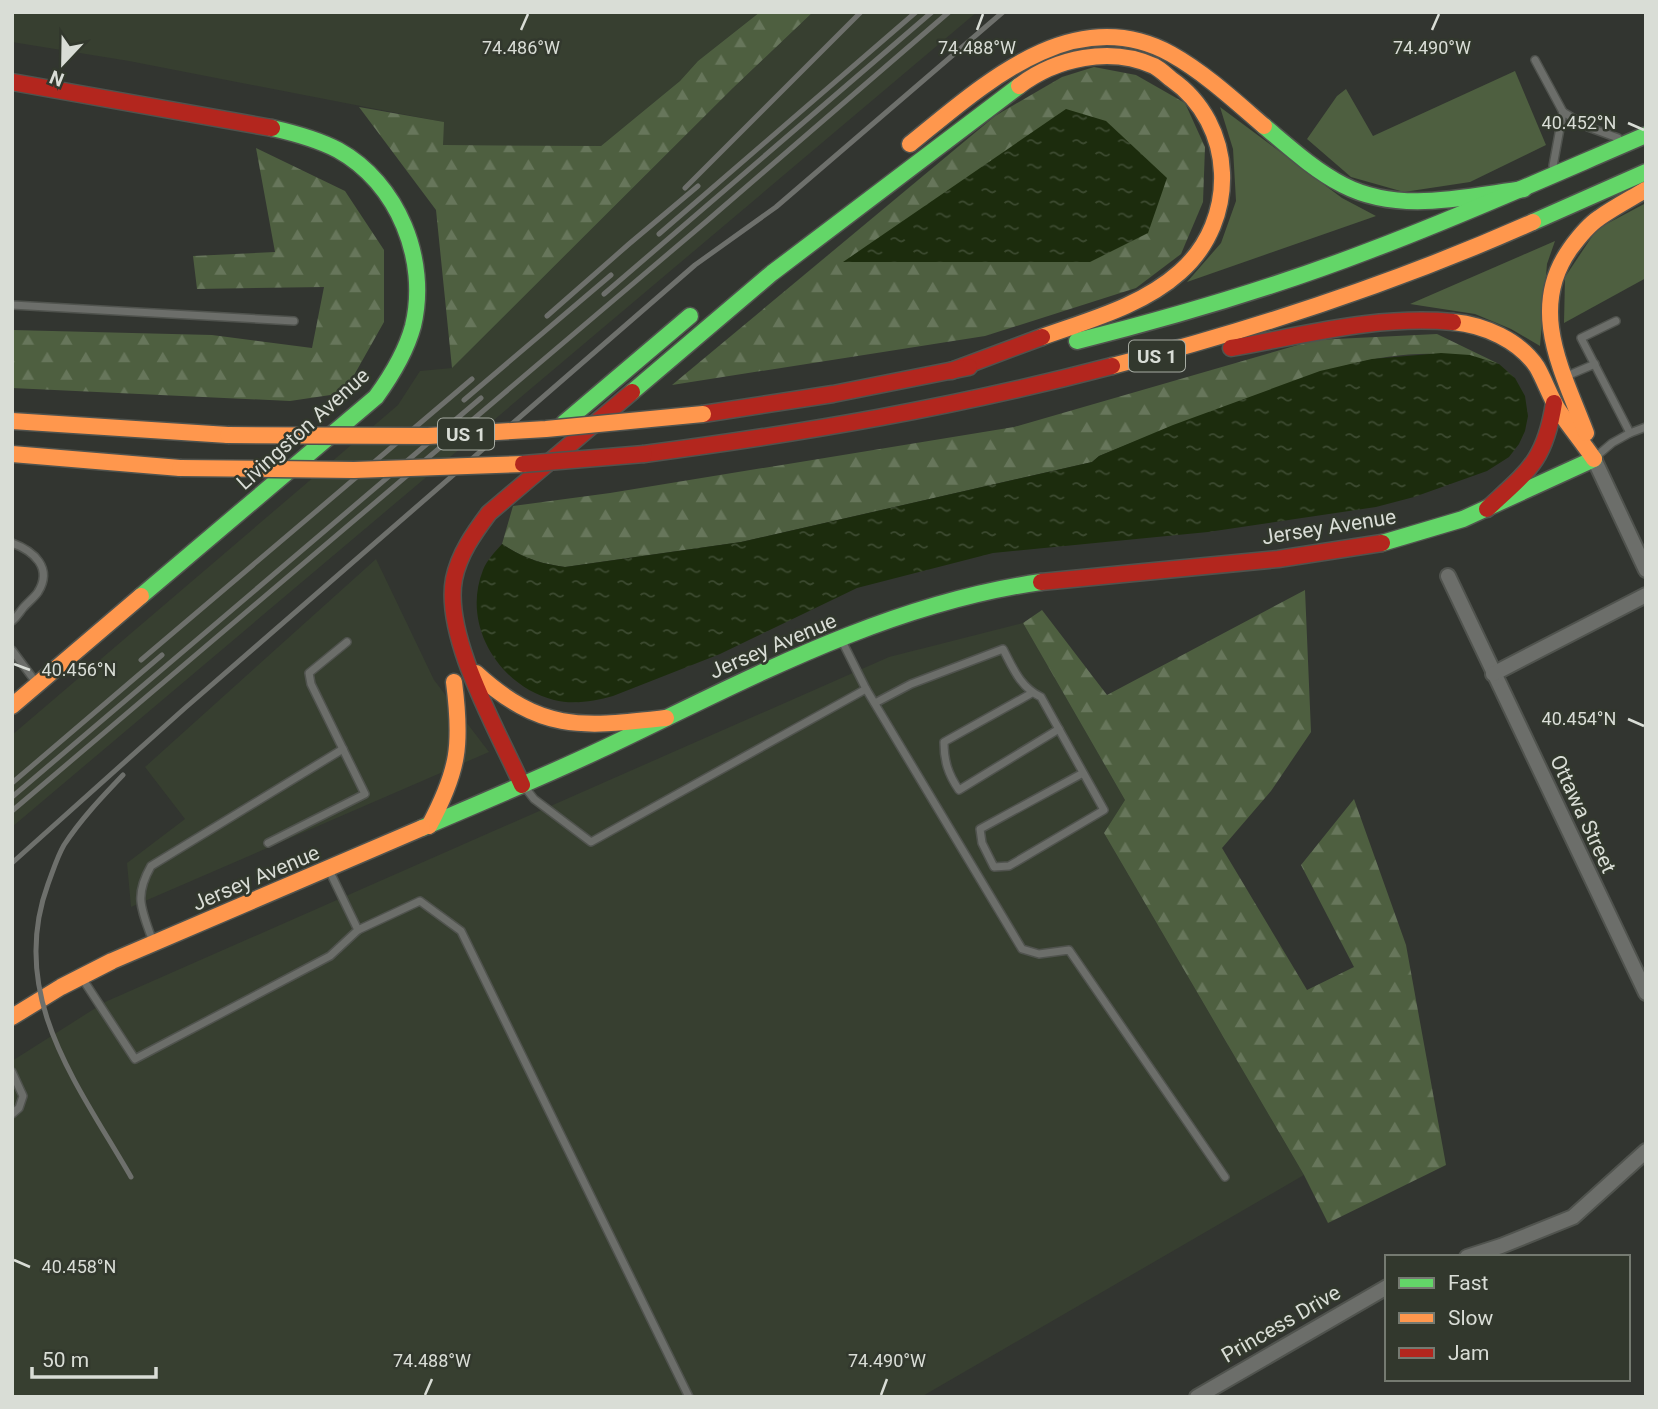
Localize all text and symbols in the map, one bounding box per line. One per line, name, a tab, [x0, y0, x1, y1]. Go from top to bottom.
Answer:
north arrow	[28, 28, 98, 98]
text: 74.486°W	[482, 37, 560, 58]
text: 74.488°W	[938, 37, 1016, 58]
text: 74.490°W	[1393, 37, 1471, 58]
text: N	[46, 65, 67, 91]
text: 40.452°N	[1542, 112, 1616, 133]
road number: US 1	[1129, 340, 1185, 372]
street label: Livingston Avenue	[232, 363, 374, 495]
road number: US 1	[438, 418, 494, 449]
street label: Jersey Avenue	[1260, 505, 1398, 549]
street label: Jersey Avenue	[706, 608, 840, 684]
text: 40.456°N	[42, 659, 116, 680]
text: 40.454°N	[1542, 708, 1616, 729]
street label: Ottawa Street	[1545, 751, 1621, 877]
street label: Jersey Avenue	[189, 840, 323, 916]
legend	[1385, 1255, 1630, 1381]
text: 40.458°N	[42, 1256, 116, 1277]
text: Fast	[1448, 1271, 1489, 1295]
street label: Princess Drive	[1217, 1280, 1345, 1368]
text: Slow	[1448, 1306, 1494, 1330]
scale bar	[32, 1336, 156, 1380]
text: Jam	[1448, 1341, 1489, 1365]
text: 50 m	[42, 1348, 89, 1372]
text: 74.488°W	[393, 1350, 471, 1371]
text: 74.490°W	[848, 1350, 926, 1371]

